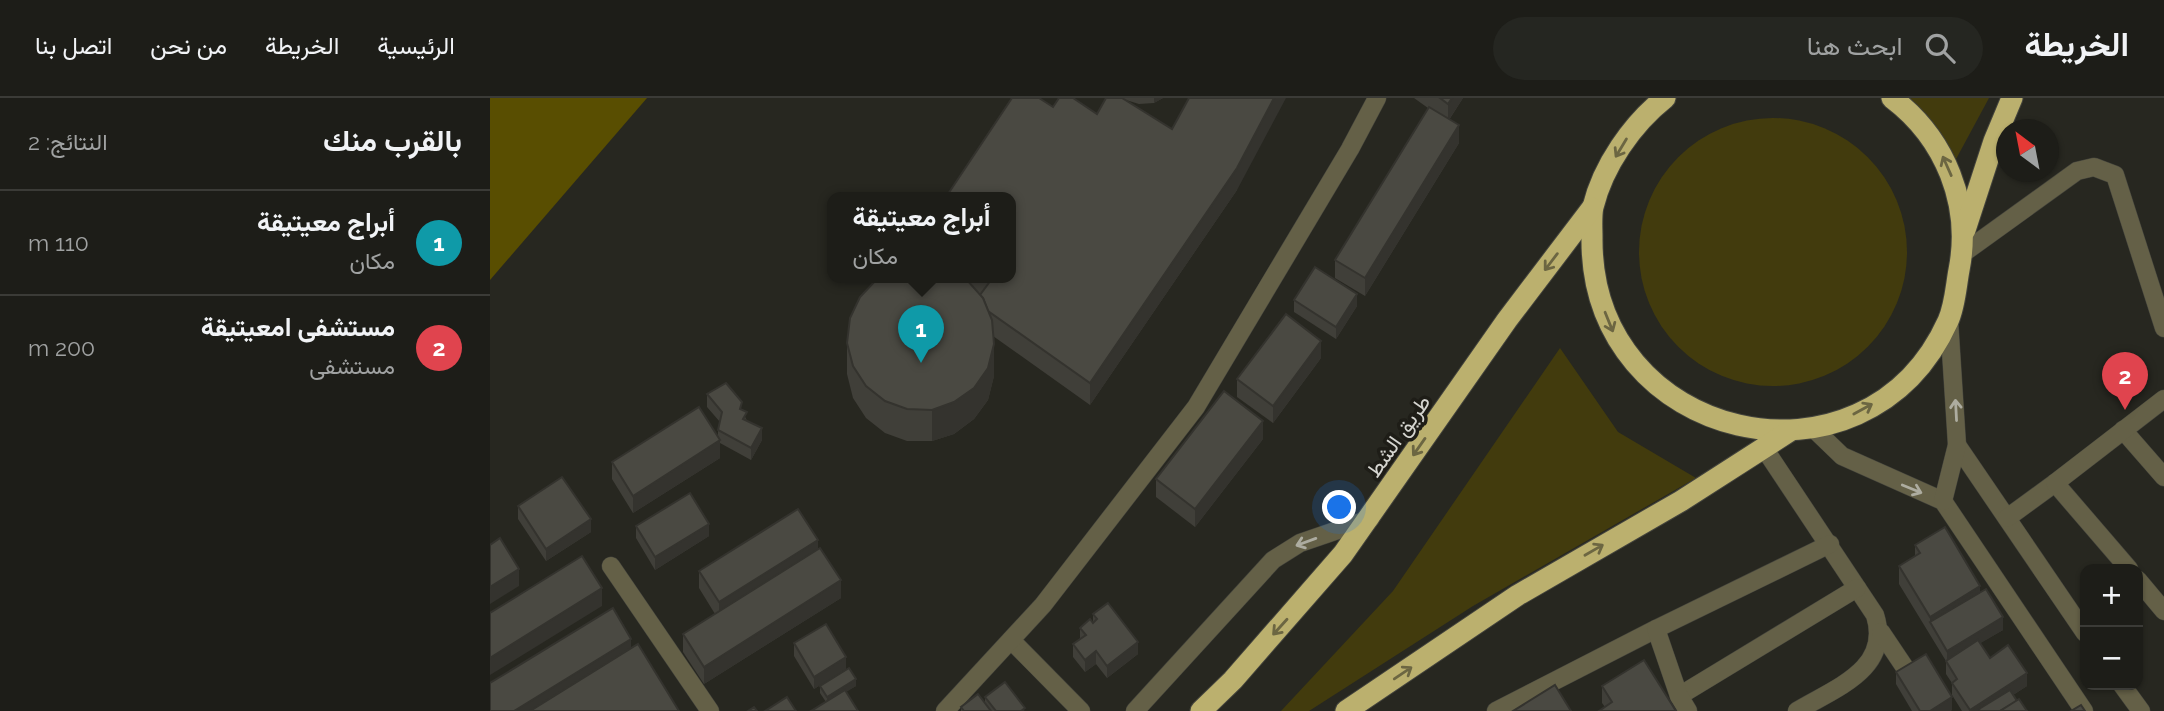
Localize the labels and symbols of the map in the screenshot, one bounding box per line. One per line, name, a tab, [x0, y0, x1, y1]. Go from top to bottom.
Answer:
north arrow	[1996, 119, 2059, 182]
one-way arrow	[1614, 137, 1628, 157]
one-way arrow	[1940, 156, 1953, 177]
one-way arrow	[1544, 252, 1559, 271]
pin: 1	[898, 305, 944, 363]
one-way arrow	[1604, 311, 1617, 333]
pin: 2	[2102, 352, 2148, 410]
street label: طريق الشط	[1361, 390, 1436, 482]
one-way arrow	[1949, 399, 1962, 422]
one-way arrow	[1852, 402, 1873, 415]
one-way arrow	[1412, 437, 1426, 456]
one-way arrow	[1901, 483, 1922, 496]
your location	[1322, 490, 1356, 524]
one-way arrow	[1296, 537, 1317, 550]
one-way arrow	[1584, 543, 1604, 557]
one-way arrow	[1272, 618, 1288, 636]
one-way arrow	[1393, 666, 1412, 680]

